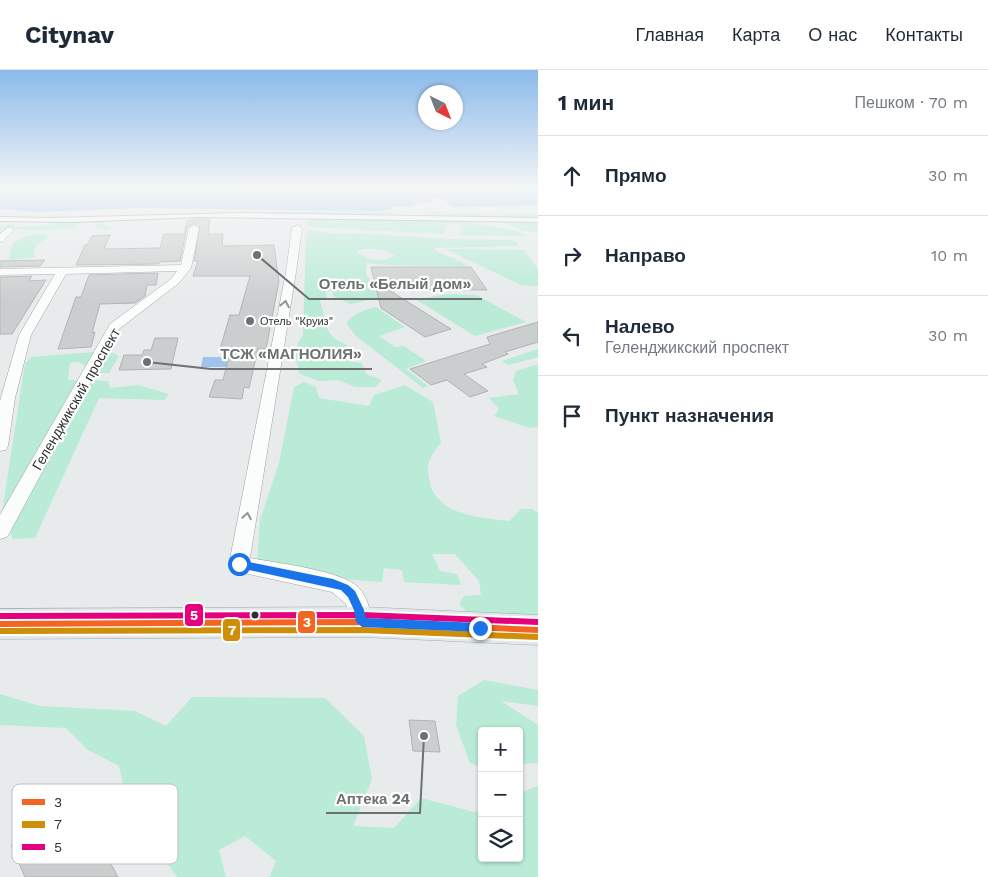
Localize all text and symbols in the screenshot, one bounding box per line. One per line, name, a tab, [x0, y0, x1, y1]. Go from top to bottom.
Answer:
text: Citynav	[25, 21, 114, 49]
text: Главная	[635, 24, 704, 45]
text: Карта	[732, 24, 780, 45]
text: О нас	[808, 24, 857, 45]
text: Контакты	[885, 24, 963, 45]
north arrow	[418, 85, 463, 130]
text: 1 мин	[558, 90, 614, 115]
text: Пешком · 70 m	[854, 93, 968, 112]
icon: ahead	[558, 162, 586, 190]
text: Прямо	[605, 164, 667, 187]
text: 30 m	[928, 166, 968, 185]
icon: right	[558, 242, 586, 270]
text: Направо	[605, 244, 686, 267]
text: 10 m	[931, 246, 968, 265]
callout: Отель «Белый дом»	[309, 269, 482, 299]
text: Отель «Белый дом»	[319, 275, 471, 293]
one-way arrow	[279, 300, 290, 309]
marker: Отель "Круиз"	[244, 315, 256, 327]
place label: Отель "Круиз"	[260, 315, 333, 328]
text: Налево	[605, 315, 675, 338]
icon: left	[558, 322, 586, 350]
street label: Геленджикский проспект	[29, 325, 123, 473]
text: 30 m	[928, 326, 968, 345]
text: Геленджикский проспект	[605, 338, 789, 357]
callout: ТСЖ «МАГНОЛИЯ»	[211, 339, 372, 369]
text: ТСЖ «МАГНОЛИЯ»	[220, 345, 362, 363]
icon: arrive	[558, 402, 586, 430]
text: Пункт назначения	[605, 404, 774, 427]
one-way arrow	[242, 512, 252, 520]
route start	[228, 553, 251, 576]
line badge: 5	[184, 603, 204, 627]
text: 5	[190, 607, 198, 623]
unlabelled marker	[250, 610, 260, 620]
line badge: 3	[297, 610, 316, 634]
text: 3	[303, 614, 311, 630]
route end	[469, 617, 492, 640]
line badge: 7	[222, 618, 241, 642]
text: 7	[228, 622, 237, 638]
map controls	[478, 727, 523, 862]
button: +	[478, 727, 523, 772]
button: −	[478, 772, 523, 817]
callout: Аптека 24	[326, 783, 420, 813]
legend	[12, 784, 178, 864]
text: Аптека 24	[336, 790, 410, 808]
text: 3	[54, 794, 62, 810]
text: 7	[54, 816, 62, 832]
button: layers	[478, 817, 523, 862]
text: 5	[54, 839, 62, 855]

